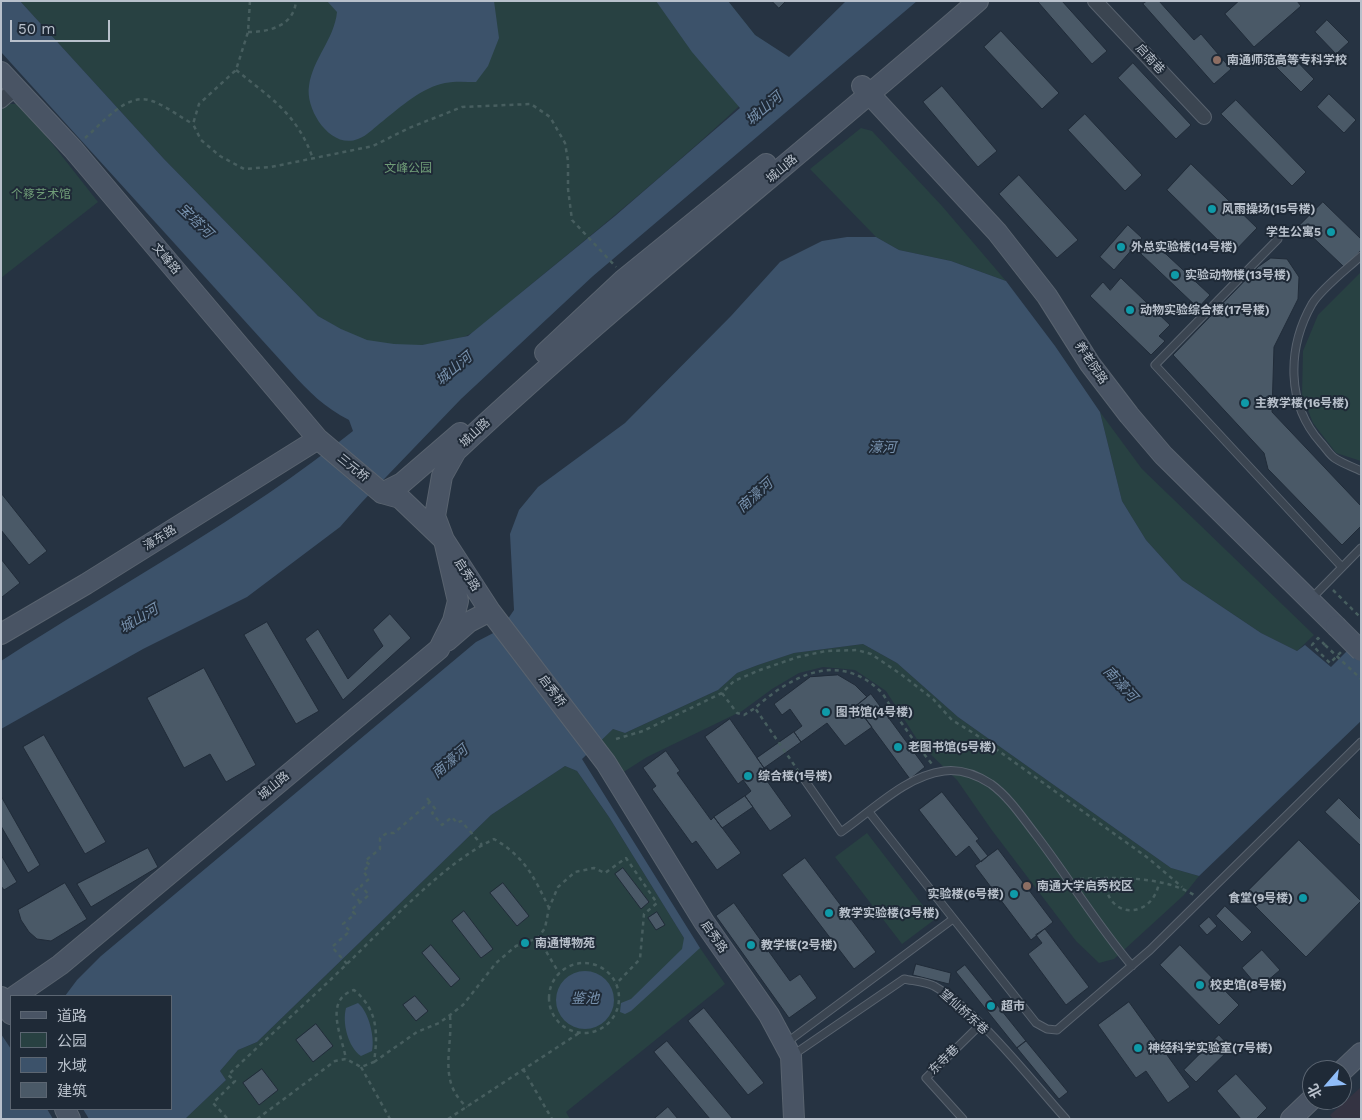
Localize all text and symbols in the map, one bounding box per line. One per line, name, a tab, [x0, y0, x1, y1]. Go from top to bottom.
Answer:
scale bar	[12, 10, 112, 42]
text: 50 m	[18, 20, 55, 38]
street label: 启南巷	[1132, 41, 1168, 77]
place label: 南通师范高等专科学校	[1227, 53, 1347, 67]
marker: 南通师范高等专科学校	[1211, 54, 1223, 66]
water label: 城山河	[743, 89, 785, 129]
street label: 城山路	[764, 152, 800, 186]
park label: 文峰公园	[384, 161, 432, 175]
park label: 个簃艺术馆	[11, 187, 71, 201]
water label: 宝塔河	[174, 200, 216, 242]
place label: 风雨操场(15号楼)	[1222, 202, 1315, 216]
marker: 风雨操场(15号楼)	[1206, 203, 1218, 215]
place label: 学生公寓5	[1266, 225, 1321, 239]
marker: 学生公寓5	[1325, 226, 1337, 238]
place label: 外总实验楼(14号楼)	[1131, 240, 1237, 254]
street label: 文峰路	[149, 241, 183, 277]
marker: 外总实验楼(14号楼)	[1115, 241, 1127, 253]
place label: 实验动物楼(13号楼)	[1185, 268, 1291, 282]
marker: 实验动物楼(13号楼)	[1169, 269, 1181, 281]
place label: 动物实验综合楼(17号楼)	[1140, 303, 1270, 317]
marker: 动物实验综合楼(17号楼)	[1124, 304, 1136, 316]
street label: 养老院路	[1072, 339, 1110, 387]
water label: 城山河	[433, 349, 475, 389]
place label: 主教学楼(16号楼)	[1255, 396, 1349, 410]
marker: 主教学楼(16号楼)	[1239, 397, 1251, 409]
street label: 城山路	[457, 415, 493, 451]
water label: 濠河	[868, 440, 896, 456]
street label: 三元桥	[334, 451, 372, 485]
water label: 南濠河	[734, 476, 776, 516]
street label: 濠东路	[141, 522, 179, 554]
street label: 启秀路	[451, 556, 483, 594]
water label: 城山河	[117, 601, 161, 637]
water label: 南濠河	[1100, 663, 1140, 705]
street label: 启秀桥	[535, 672, 569, 710]
place label: 图书馆(4号楼)	[836, 705, 913, 719]
marker: 图书馆(4号楼)	[820, 706, 832, 718]
place label: 老图书馆(5号楼)	[908, 740, 996, 754]
marker: 老图书馆(5号楼)	[892, 741, 904, 753]
water label: 南濠河	[429, 742, 471, 782]
street label: 城山路	[256, 769, 292, 803]
place label: 综合楼(1号楼)	[758, 769, 832, 783]
marker: 综合楼(1号楼)	[742, 770, 754, 782]
place label: 南通大学启秀校区	[1037, 879, 1133, 893]
marker: 南通大学启秀校区	[1021, 880, 1033, 892]
place label: 实验楼(6号楼)	[927, 887, 1004, 901]
marker: 实验楼(6号楼)	[1008, 888, 1020, 900]
place label: 食堂(9号楼)	[1228, 891, 1293, 905]
marker: 食堂(9号楼)	[1297, 892, 1309, 904]
place label: 教学实验楼(3号楼)	[839, 906, 939, 920]
marker: 教学实验楼(3号楼)	[823, 907, 835, 919]
street label: 启秀路	[698, 918, 730, 956]
place label: 南通博物苑	[535, 936, 595, 950]
marker: 南通博物苑	[519, 937, 531, 949]
place label: 教学楼(2号楼)	[761, 938, 837, 952]
marker: 教学楼(2号楼)	[745, 939, 757, 951]
place label: 校史馆(8号楼)	[1210, 978, 1287, 992]
marker: 校史馆(8号楼)	[1194, 979, 1206, 991]
street label: 望仙桥东巷	[937, 987, 991, 1037]
water label: 鉴池	[571, 991, 599, 1007]
legend	[10, 995, 172, 1110]
place label: 超市	[1001, 999, 1025, 1013]
marker: 超市	[985, 1000, 997, 1012]
text: 道路	[57, 1007, 87, 1025]
text: 公园	[57, 1032, 87, 1050]
place label: 神经科学实验室(7号楼)	[1148, 1041, 1273, 1055]
street label: 东寺巷	[926, 1042, 962, 1078]
marker: 神经科学实验室(7号楼)	[1132, 1042, 1144, 1054]
text: 水域	[57, 1057, 87, 1075]
north arrow	[1302, 1060, 1352, 1110]
text: 北	[1304, 1081, 1325, 1101]
text: 建筑	[57, 1082, 87, 1100]

